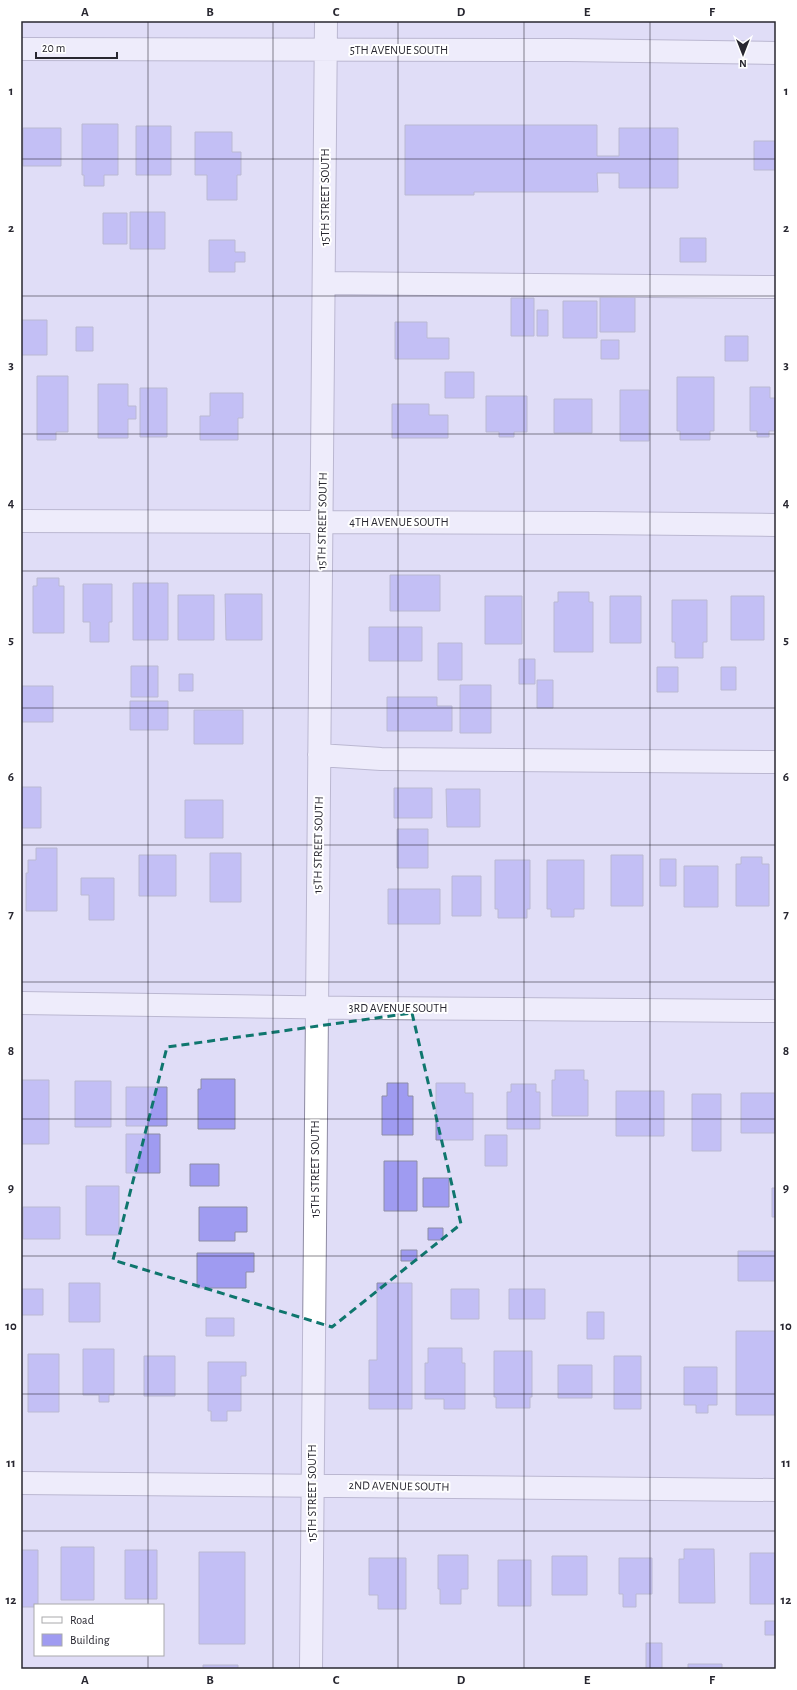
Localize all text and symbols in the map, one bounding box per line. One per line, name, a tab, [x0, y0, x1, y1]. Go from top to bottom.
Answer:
text: A	[81, 6, 89, 19]
text: B	[206, 6, 214, 19]
text: C	[333, 6, 340, 19]
text: D	[457, 6, 466, 19]
text: E	[584, 6, 591, 19]
text: F	[709, 6, 716, 19]
scale bar	[36, 34, 117, 60]
north arrow	[723, 34, 763, 74]
text: 20 m	[42, 42, 65, 54]
street label: 5TH AVENUE SOUTH	[350, 44, 448, 56]
text: N	[739, 58, 747, 69]
text: 1	[9, 85, 13, 98]
text: 1	[784, 85, 788, 98]
street label: 15TH STREET SOUTH	[319, 148, 331, 246]
text: 2	[8, 222, 14, 235]
text: 2	[783, 222, 789, 235]
text: 3	[8, 359, 14, 372]
text: 3	[783, 359, 789, 372]
street label: 15TH STREET SOUTH	[315, 472, 329, 570]
text: 4	[8, 497, 15, 510]
text: 4	[783, 497, 790, 510]
street label: 4TH AVENUE SOUTH	[349, 516, 449, 528]
text: 5	[8, 634, 14, 647]
text: 5	[783, 634, 789, 647]
text: 6	[8, 771, 14, 784]
text: 6	[783, 771, 789, 784]
street label: 15TH STREET SOUTH	[311, 796, 325, 894]
text: 7	[8, 908, 14, 921]
text: 7	[783, 908, 789, 921]
street label: 3RD AVENUE SOUTH	[349, 1002, 447, 1014]
text: 8	[8, 1045, 14, 1058]
text: 8	[783, 1045, 789, 1058]
street label: 15TH STREET SOUTH	[309, 1120, 321, 1218]
text: 9	[8, 1182, 14, 1195]
text: 9	[783, 1182, 789, 1195]
text: 10	[5, 1320, 17, 1333]
text: 10	[780, 1320, 792, 1333]
street label: 15TH STREET SOUTH	[306, 1444, 318, 1542]
text: 11	[6, 1457, 16, 1470]
text: 11	[781, 1457, 791, 1470]
street label: 2ND AVENUE SOUTH	[348, 1479, 450, 1493]
text: 12	[6, 1594, 16, 1607]
text: 12	[781, 1594, 791, 1607]
legend	[34, 1604, 164, 1656]
text: Road	[70, 1614, 94, 1626]
text: Building	[70, 1634, 110, 1646]
text: A	[81, 1674, 89, 1687]
text: B	[206, 1674, 214, 1687]
text: C	[333, 1674, 340, 1687]
text: D	[457, 1674, 466, 1687]
text: E	[584, 1674, 591, 1687]
text: F	[709, 1674, 716, 1687]

